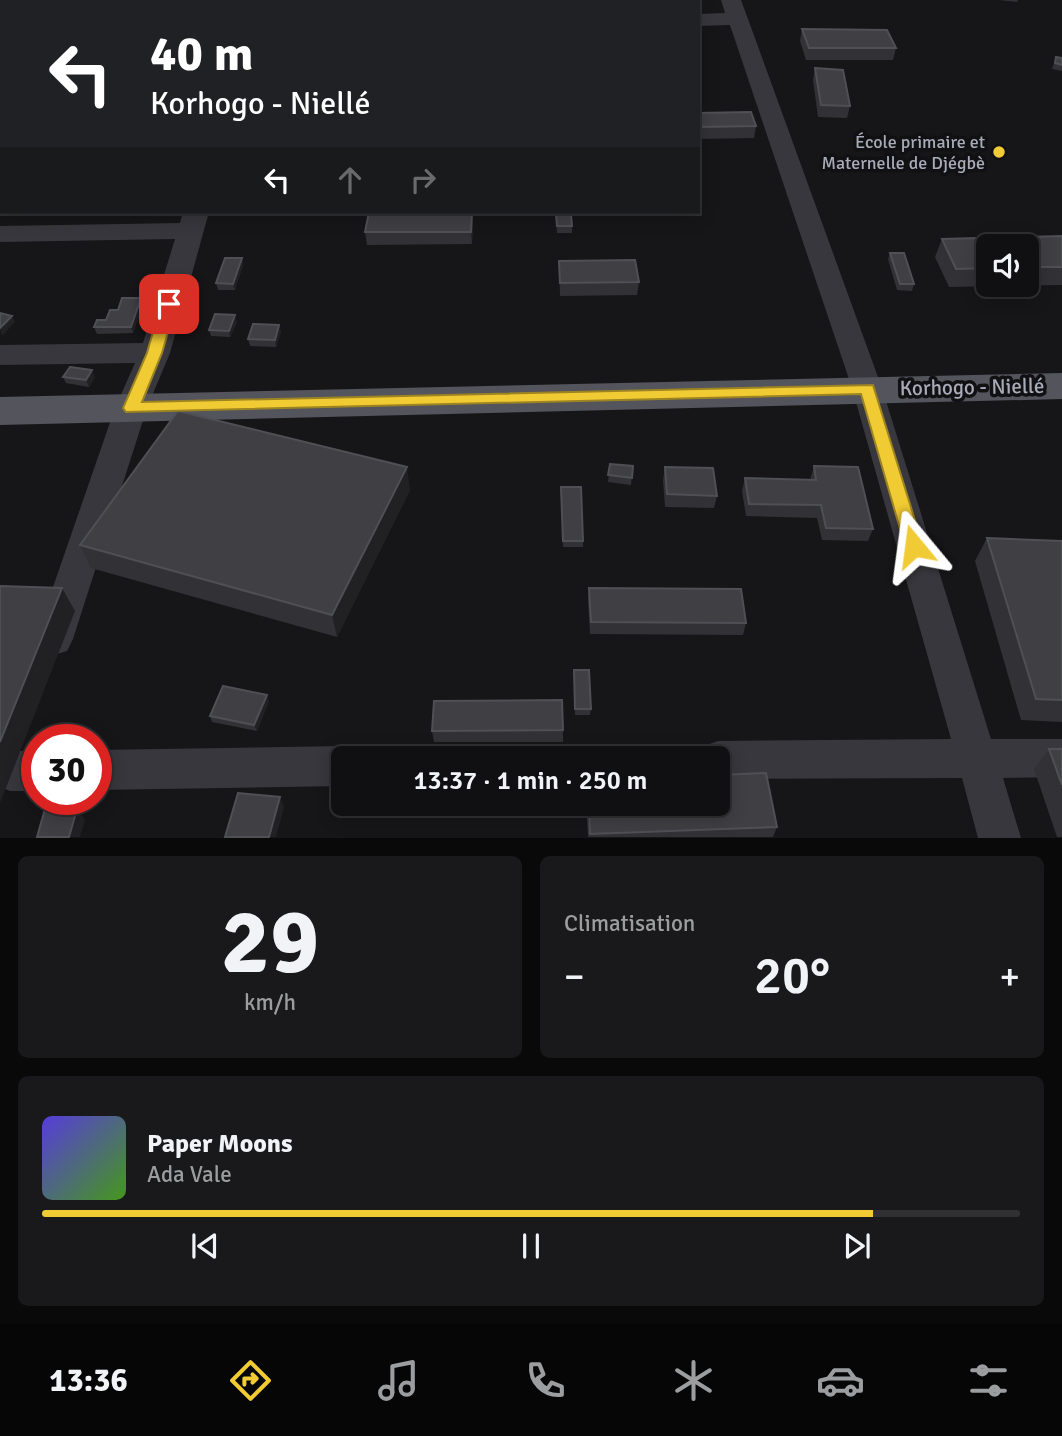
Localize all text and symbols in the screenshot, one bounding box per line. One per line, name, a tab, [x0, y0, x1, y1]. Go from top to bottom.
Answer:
text: 40 m	[150, 24, 253, 84]
icon: left	[35, 28, 126, 119]
text: Korhogo - Niellé	[150, 84, 370, 123]
place label: École primaire et Maternelle de Djégbè	[822, 131, 985, 174]
marker: École primaire et Maternelle de Djégbè	[991, 144, 1007, 160]
icon: left	[258, 161, 296, 199]
icon: ahead	[331, 161, 369, 199]
icon: right	[404, 161, 442, 199]
map controls	[976, 234, 1039, 297]
button: sound	[976, 234, 1039, 297]
pin	[139, 274, 199, 334]
icon: arrive	[150, 285, 188, 323]
street label: Korhogo - Niellé	[899, 373, 1045, 401]
position arrow	[877, 509, 951, 583]
speed limit sign: 30	[21, 724, 112, 815]
text: 13:37 · 1 min · 250 m	[414, 765, 647, 797]
text: 29	[221, 886, 319, 999]
text: Climatisation	[564, 909, 695, 938]
text: 20°	[754, 944, 830, 1008]
text: −	[564, 953, 585, 1000]
text: +	[999, 953, 1020, 1000]
text: km/h	[244, 988, 296, 1017]
text: Paper Moons	[147, 1128, 293, 1160]
text: Ada Vale	[147, 1160, 232, 1189]
icon: previous	[186, 1227, 224, 1265]
icon: pause	[512, 1227, 550, 1265]
icon: next	[838, 1227, 876, 1265]
icon: directions	[226, 1356, 275, 1405]
icon: music	[374, 1356, 423, 1405]
icon: phone	[521, 1356, 570, 1405]
icon: climate	[669, 1356, 718, 1405]
icon: car	[816, 1356, 865, 1405]
icon: filters	[964, 1356, 1013, 1405]
text: 13:36	[49, 1361, 128, 1400]

